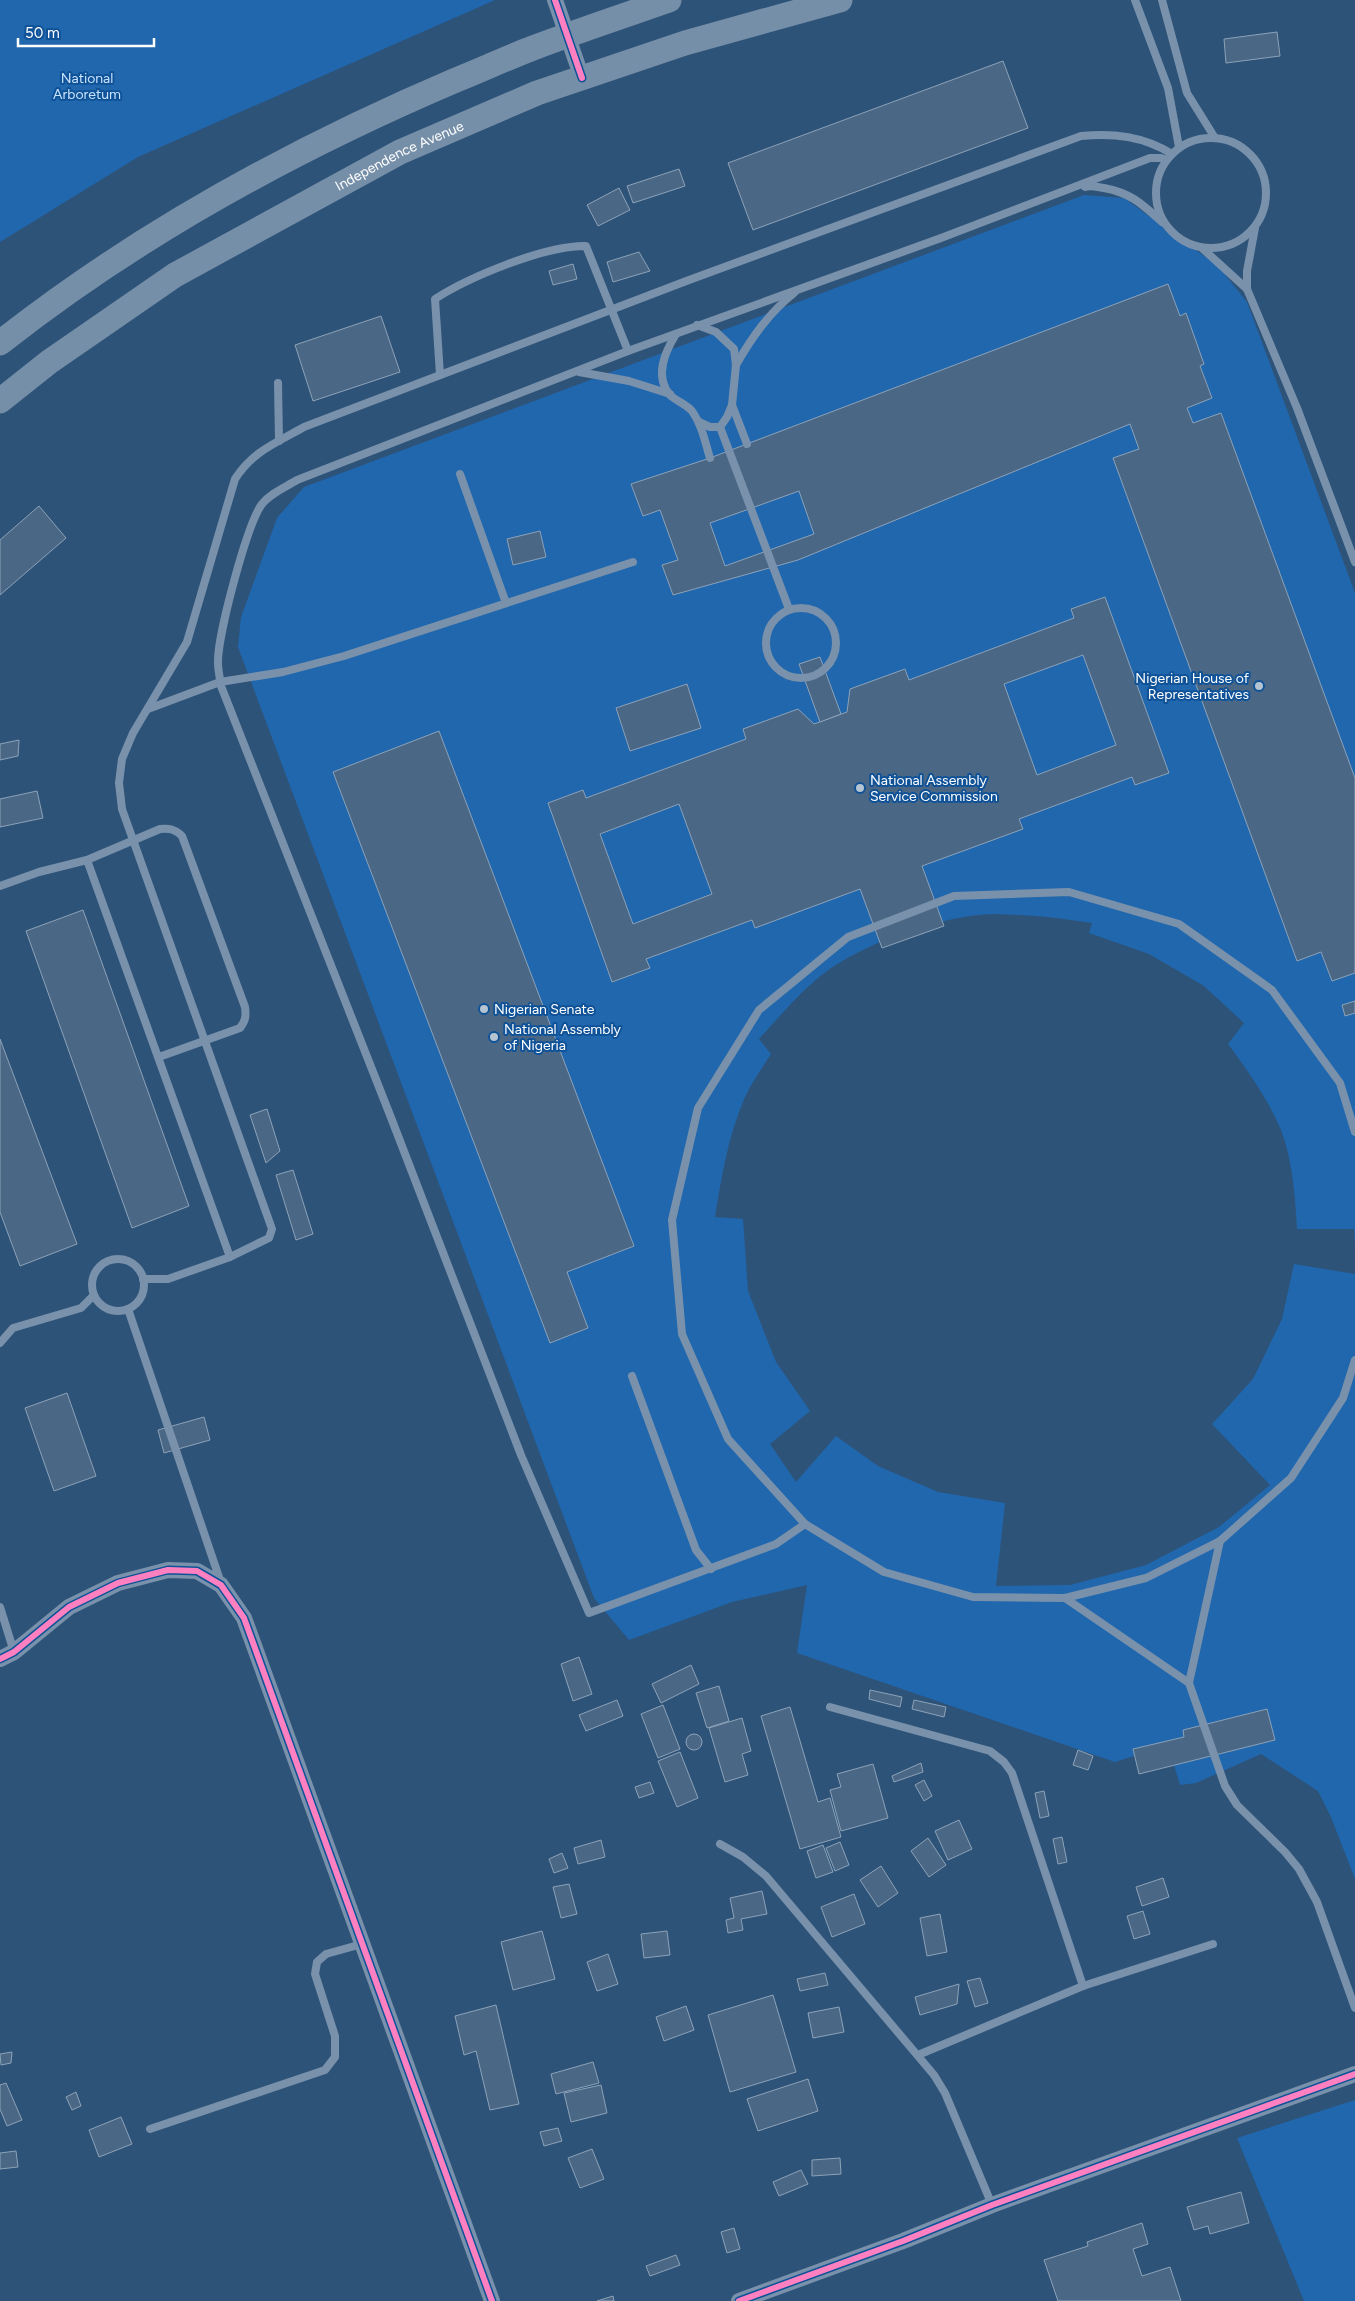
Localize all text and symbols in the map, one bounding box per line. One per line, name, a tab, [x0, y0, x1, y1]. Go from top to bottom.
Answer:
scale bar	[18, 15, 154, 47]
text: 50 m	[25, 24, 60, 42]
park label: National Arboretum	[53, 70, 121, 103]
street label: Independence Avenue	[332, 117, 466, 194]
place label: Nigerian House of Representatives	[1135, 670, 1250, 703]
marker: Nigerian House of Representatives	[1253, 680, 1265, 692]
place label: National Assembly Service Commission	[870, 772, 998, 805]
marker: National Assembly Service Commission	[854, 782, 866, 794]
place label: Nigerian Senate	[494, 1001, 595, 1018]
marker: Nigerian Senate	[478, 1003, 490, 1015]
place label: National Assembly of Nigeria	[504, 1021, 621, 1054]
marker: National Assembly of Nigeria	[488, 1031, 500, 1043]

